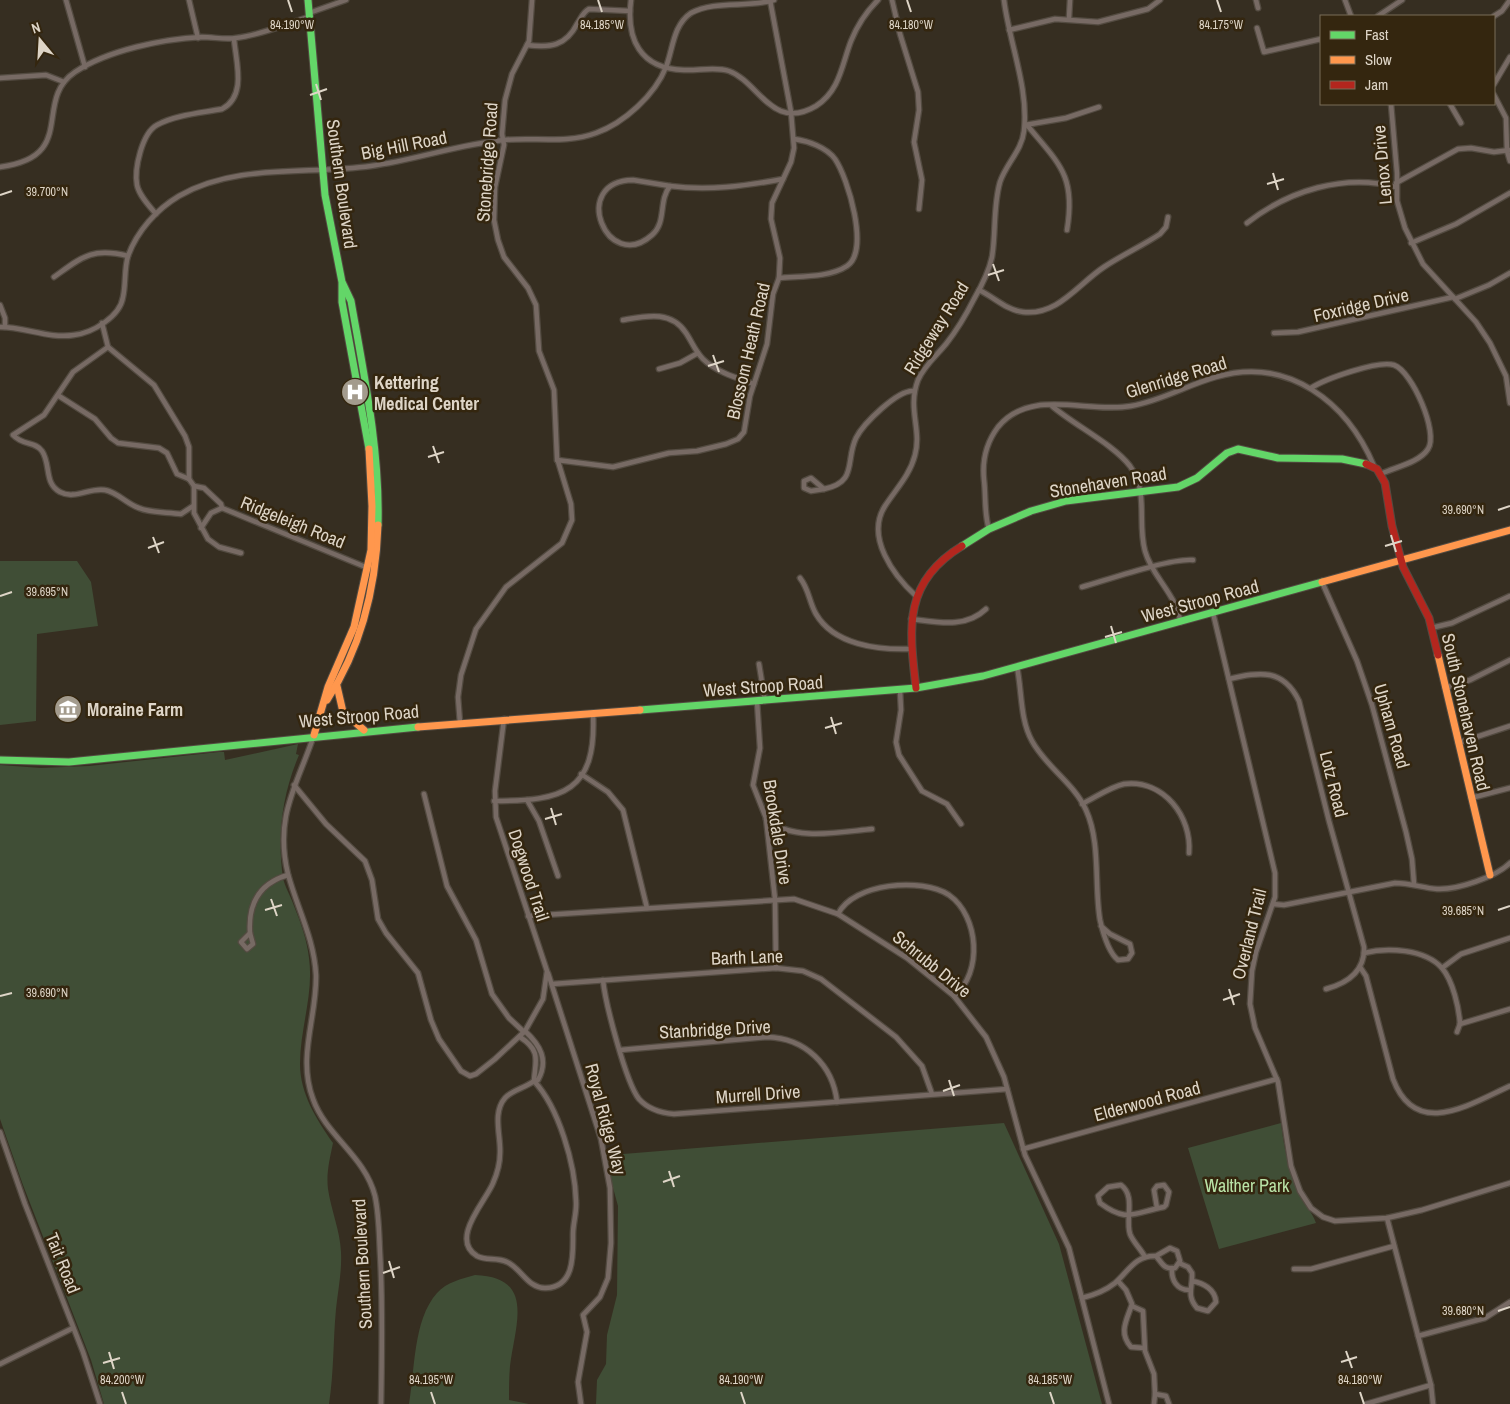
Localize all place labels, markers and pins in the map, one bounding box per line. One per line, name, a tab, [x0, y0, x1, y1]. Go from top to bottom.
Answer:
place label: Kettering Medical Center	[374, 370, 479, 416]
hospital icon: Kettering Medical Center	[340, 377, 370, 407]
museum icon: Moraine Farm	[53, 694, 83, 724]
place label: Moraine Farm	[87, 697, 183, 722]

